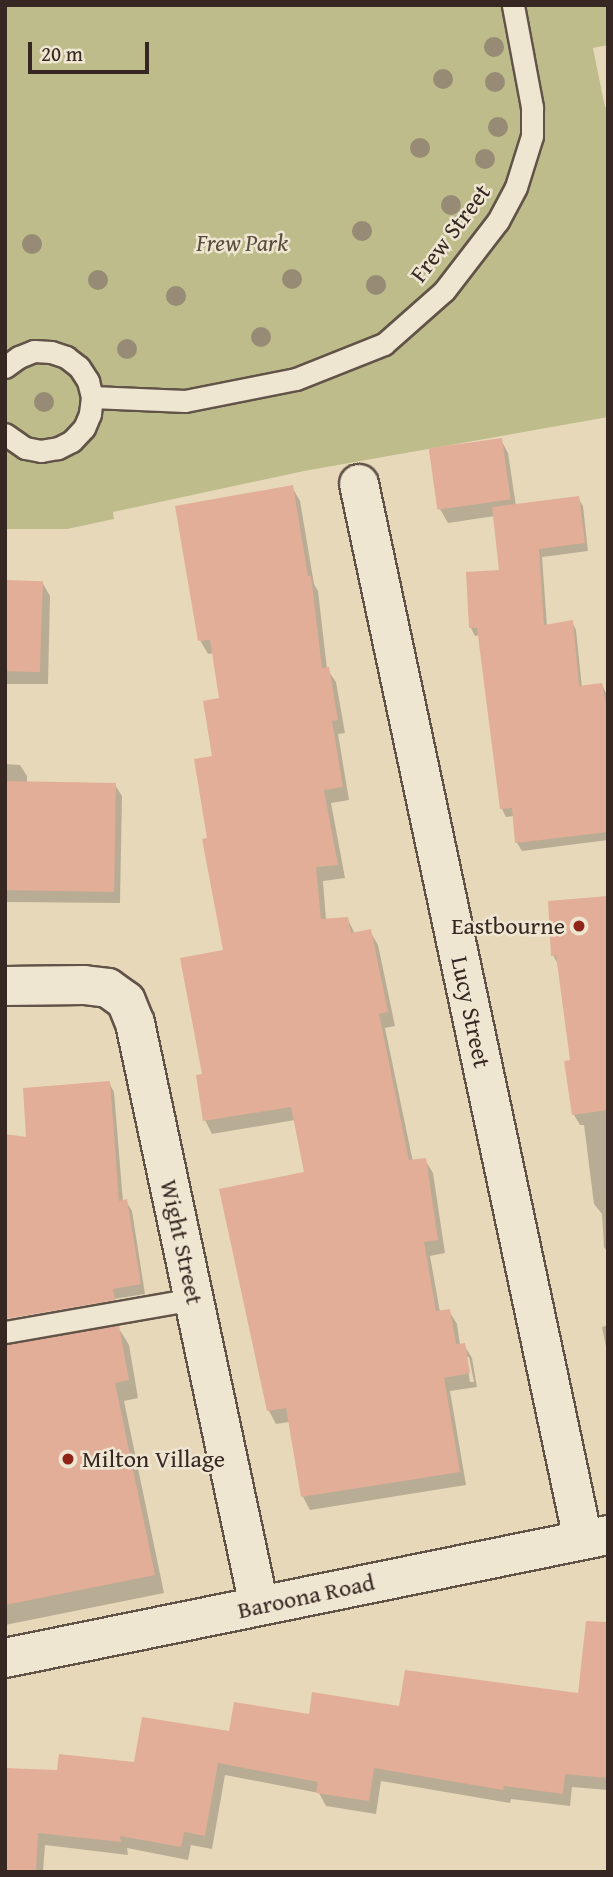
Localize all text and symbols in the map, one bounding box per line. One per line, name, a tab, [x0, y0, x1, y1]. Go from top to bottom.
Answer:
scale bar	[32, 28, 152, 72]
text: 20 m	[41, 38, 83, 69]
street label: Frew Street	[404, 178, 496, 288]
park label: Frew Park	[196, 229, 288, 257]
place label: Eastbourne	[451, 912, 565, 940]
marker: Eastbourne	[571, 918, 587, 934]
street label: Lucy Street	[445, 954, 497, 1070]
street label: Wight Street	[155, 1177, 209, 1307]
place label: Milton Village	[82, 1445, 225, 1473]
marker: Milton Village	[60, 1451, 76, 1467]
street label: Baroona Road	[235, 1567, 377, 1625]

